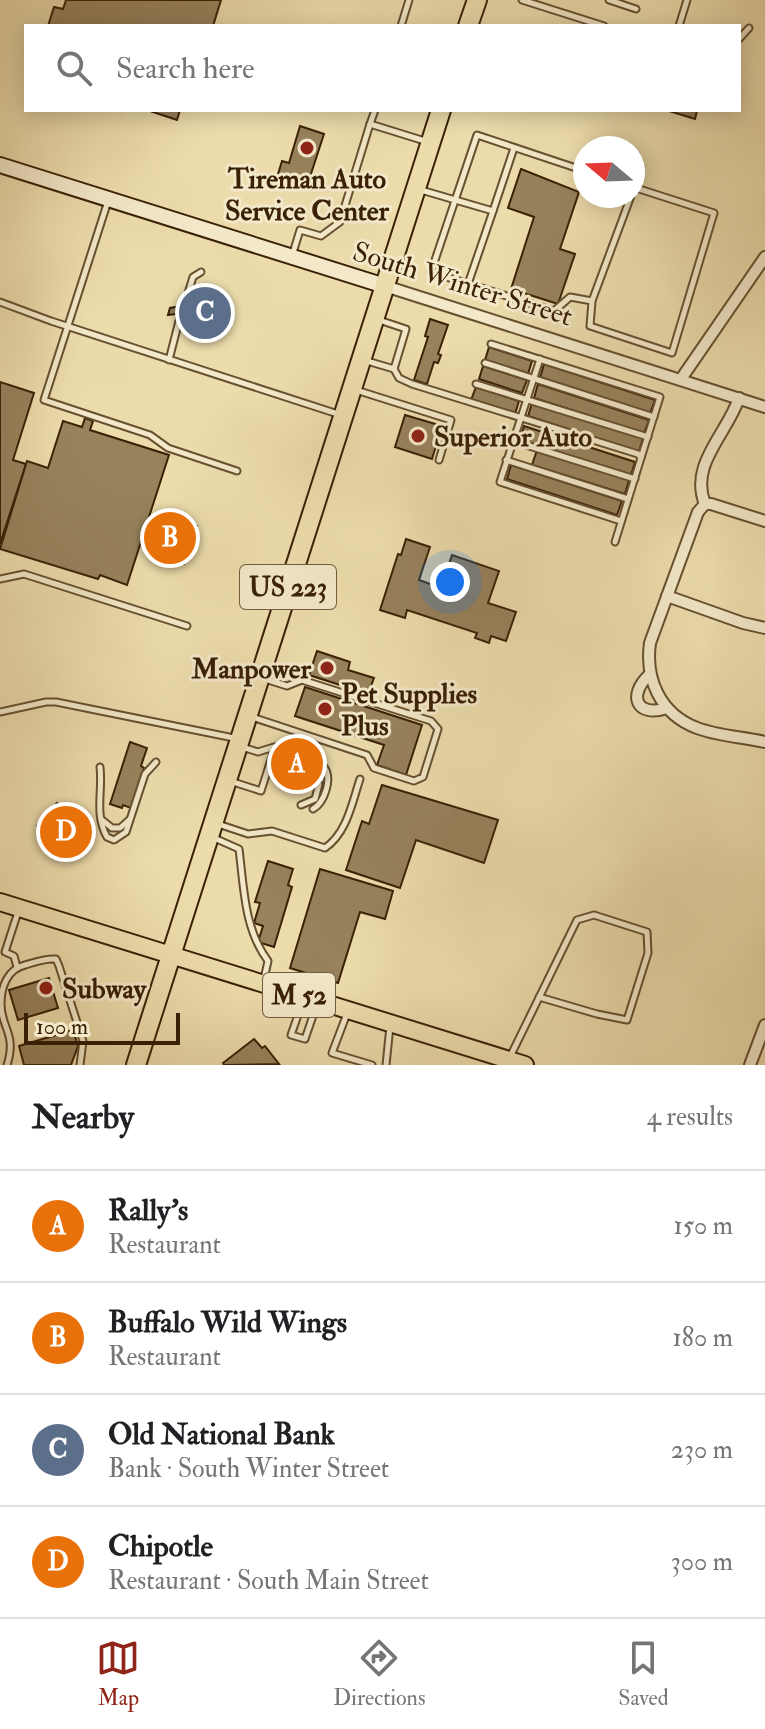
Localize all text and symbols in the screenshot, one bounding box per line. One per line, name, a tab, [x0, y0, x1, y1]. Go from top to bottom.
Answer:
search box	[24, 24, 741, 112]
icon: search	[52, 46, 96, 90]
text: Search here	[116, 50, 255, 87]
north arrow	[573, 136, 645, 208]
marker: Tireman Auto Service Center	[298, 139, 316, 157]
place label: Tireman Auto Service Center	[225, 162, 390, 229]
street label: South Winter Street	[348, 234, 577, 334]
pin: C	[179, 283, 231, 343]
place label: Superior Auto	[434, 420, 592, 455]
marker: Superior Auto	[409, 427, 427, 445]
pin: B	[144, 508, 196, 568]
your location	[430, 562, 470, 602]
road number: US 223	[240, 565, 336, 609]
place label: Manpower	[191, 652, 312, 687]
marker: Manpower	[318, 659, 336, 677]
place label: Pet Supplies Plus	[341, 677, 478, 744]
marker: Pet Supplies Plus	[316, 700, 334, 718]
pin: A	[271, 734, 323, 794]
pin: D	[40, 802, 92, 862]
place label: Subway	[62, 972, 148, 1007]
road number: M 52	[263, 973, 335, 1017]
marker: Subway	[37, 979, 55, 997]
scale bar	[24, 1009, 180, 1045]
text: 100 m	[36, 1013, 88, 1041]
text: Nearby	[32, 1096, 134, 1139]
text: 4 results	[647, 1101, 733, 1133]
text: Rally's	[108, 1192, 188, 1229]
text: A	[50, 1210, 66, 1242]
text: 150 m	[674, 1210, 733, 1242]
text: Restaurant	[108, 1229, 221, 1261]
text: Buffalo Wild Wings	[108, 1304, 347, 1341]
text: B	[49, 1322, 67, 1354]
text: 180 m	[673, 1322, 733, 1354]
text: Restaurant	[108, 1341, 221, 1373]
text: Old National Bank	[108, 1416, 335, 1453]
text: C	[48, 1434, 68, 1466]
text: 230 m	[671, 1434, 733, 1466]
text: Bank · South Winter Street	[108, 1453, 389, 1485]
text: Chipotle	[108, 1528, 213, 1565]
text: D	[47, 1546, 69, 1578]
text: 300 m	[671, 1546, 733, 1578]
text: Restaurant · South Main Street	[108, 1565, 429, 1597]
tab: Map	[96, 1636, 140, 1712]
tab: Directions	[333, 1636, 426, 1712]
tab: Saved	[618, 1636, 669, 1712]

